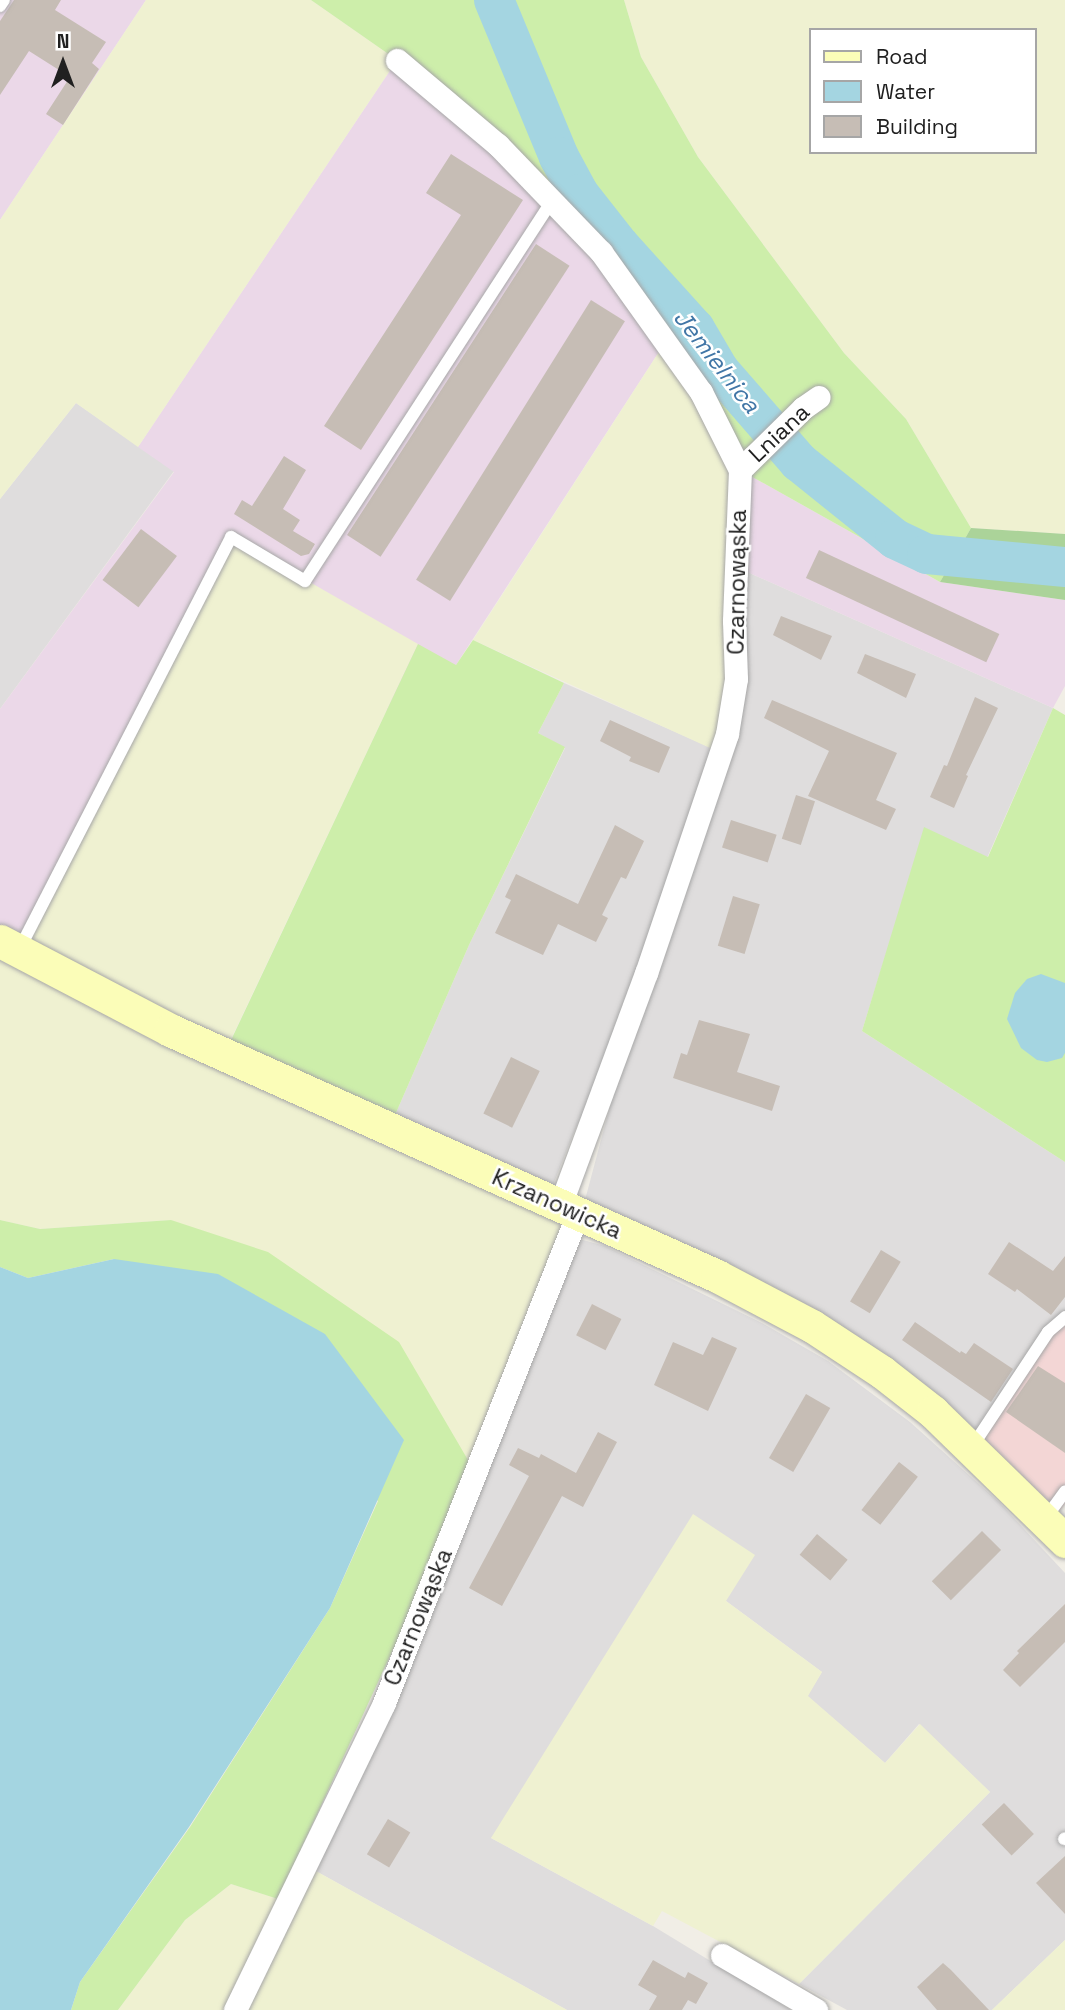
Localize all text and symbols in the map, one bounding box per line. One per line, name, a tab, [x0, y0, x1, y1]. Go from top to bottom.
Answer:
north arrow	[28, 28, 98, 98]
legend	[810, 28, 1037, 154]
text: N	[57, 29, 69, 54]
text: Road	[876, 43, 928, 70]
text: Water	[876, 78, 935, 105]
text: Building	[876, 113, 958, 140]
water label: Jemielnica	[668, 304, 766, 418]
street label: Lniana	[743, 398, 815, 468]
street label: Czarnowąska	[722, 509, 752, 655]
street label: Krzanowicka	[488, 1163, 626, 1245]
street label: Czarnowąska	[378, 1544, 458, 1690]

